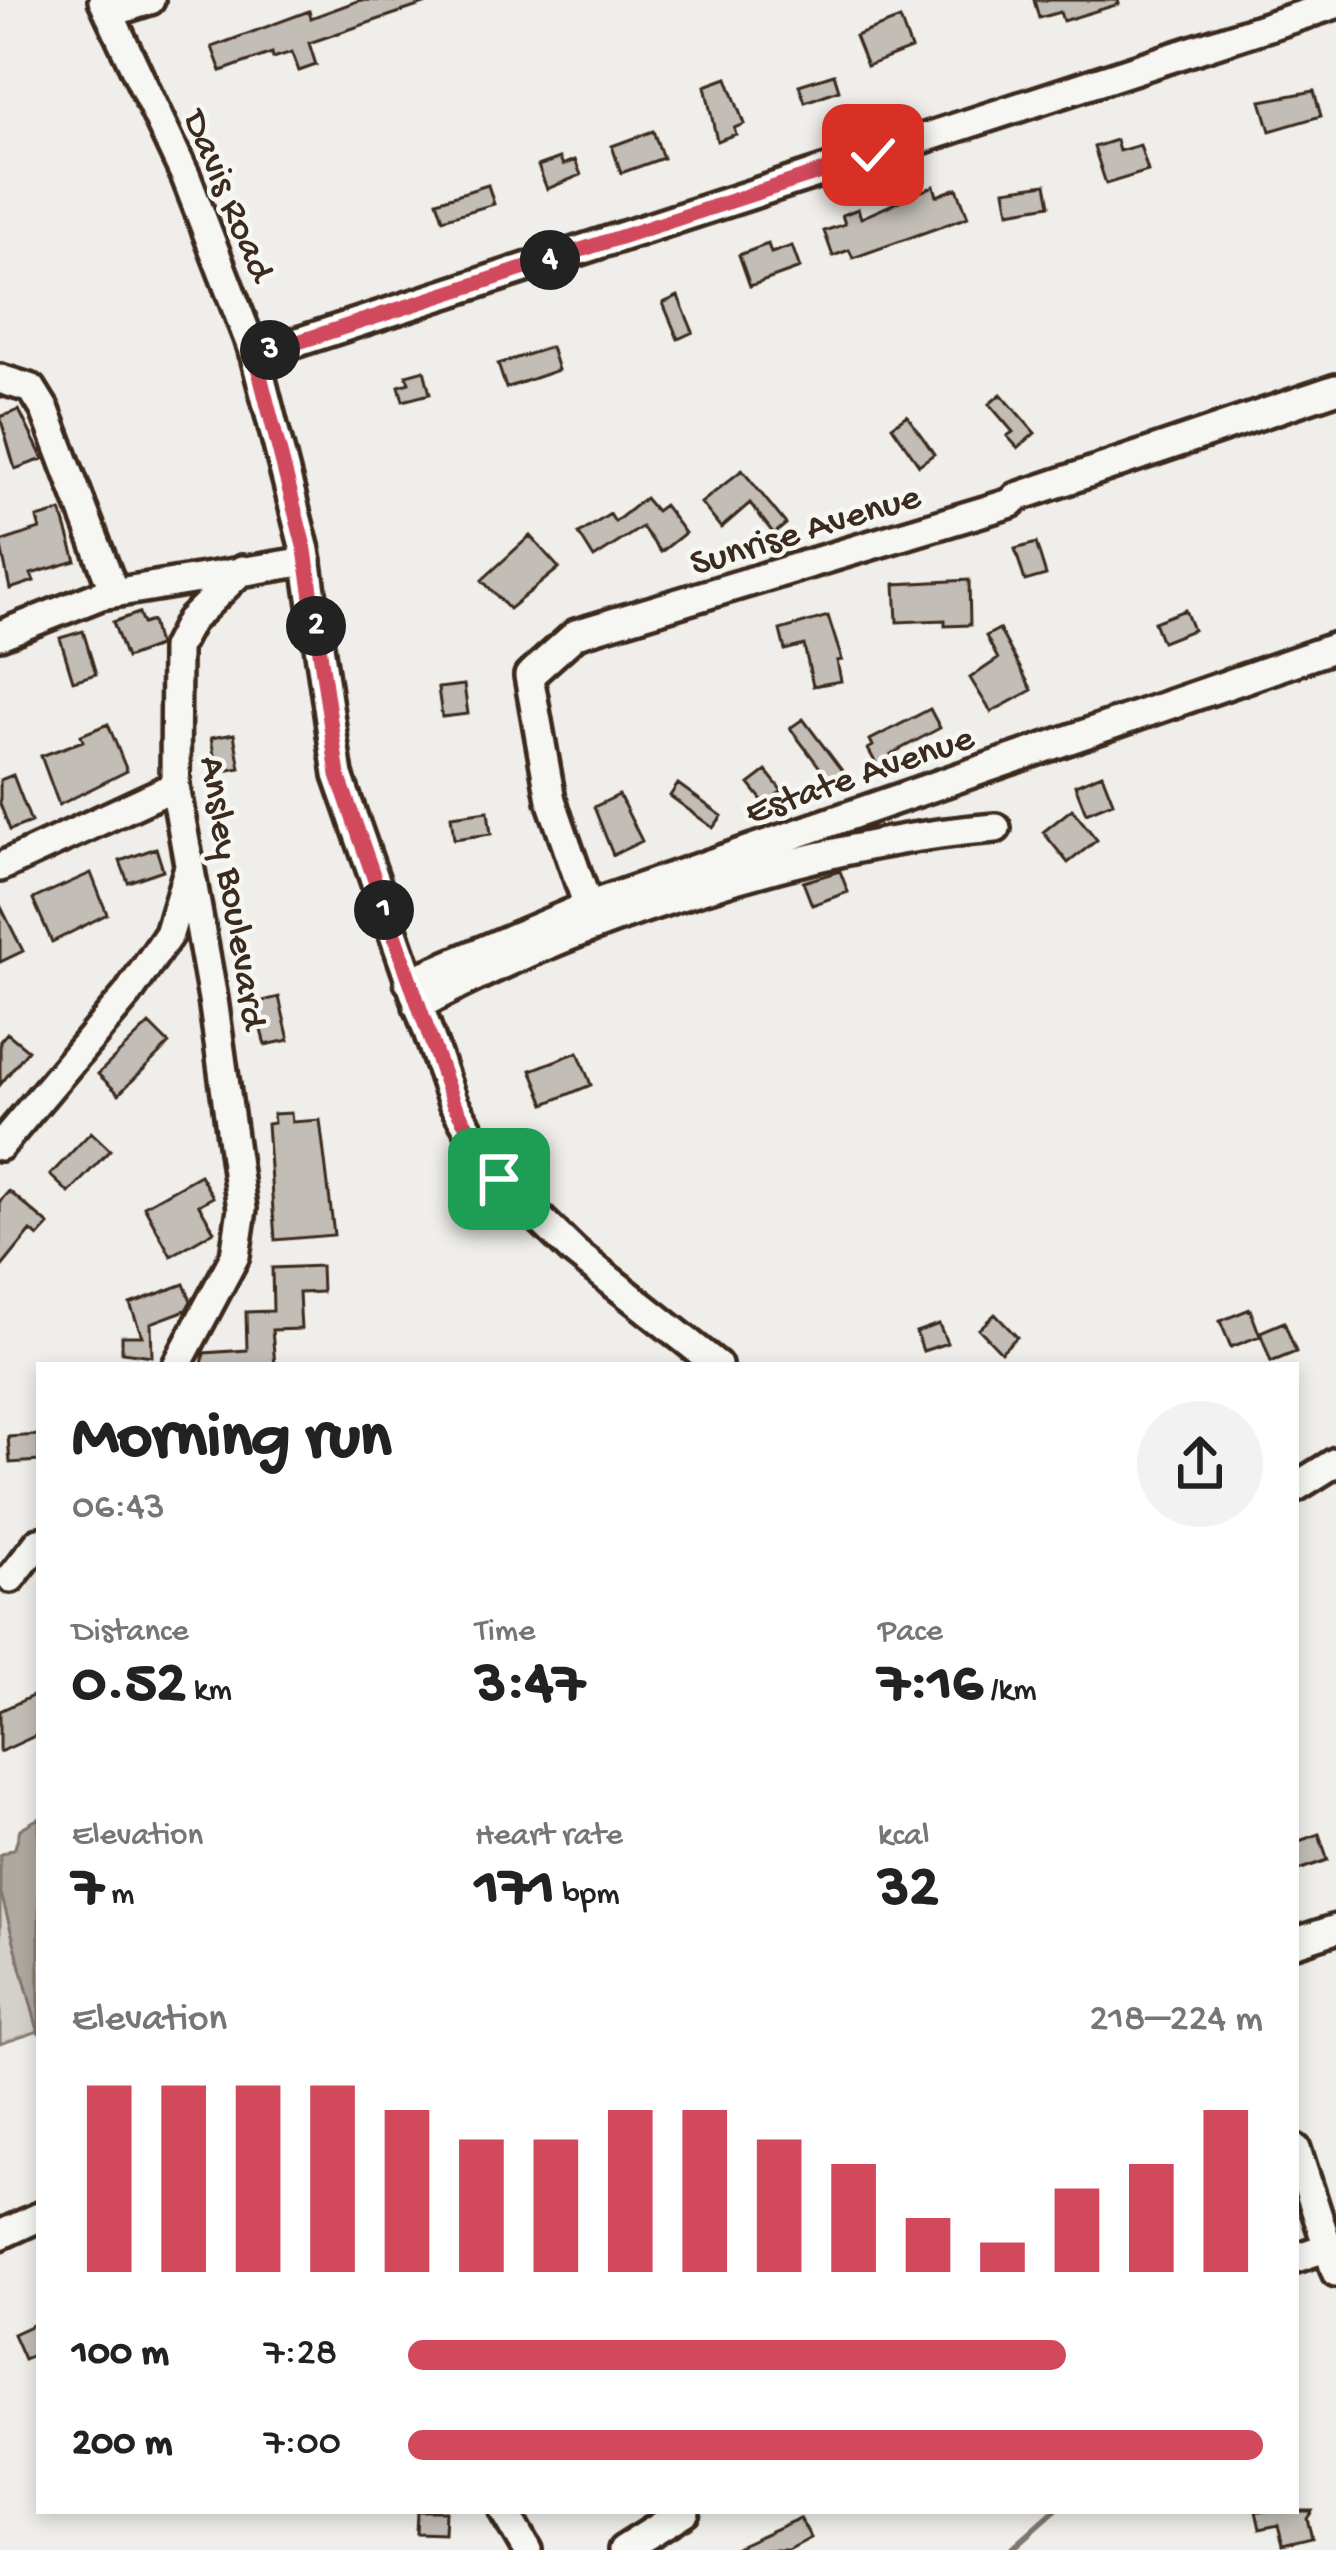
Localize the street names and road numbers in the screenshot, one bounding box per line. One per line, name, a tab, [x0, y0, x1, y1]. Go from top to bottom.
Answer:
street label: Davis Road	[168, 101, 283, 292]
street label: Sunrise Avenue	[685, 476, 927, 590]
street label: Estate Avenue	[740, 717, 981, 838]
street label: Ansley Boulevard	[186, 753, 275, 1036]

